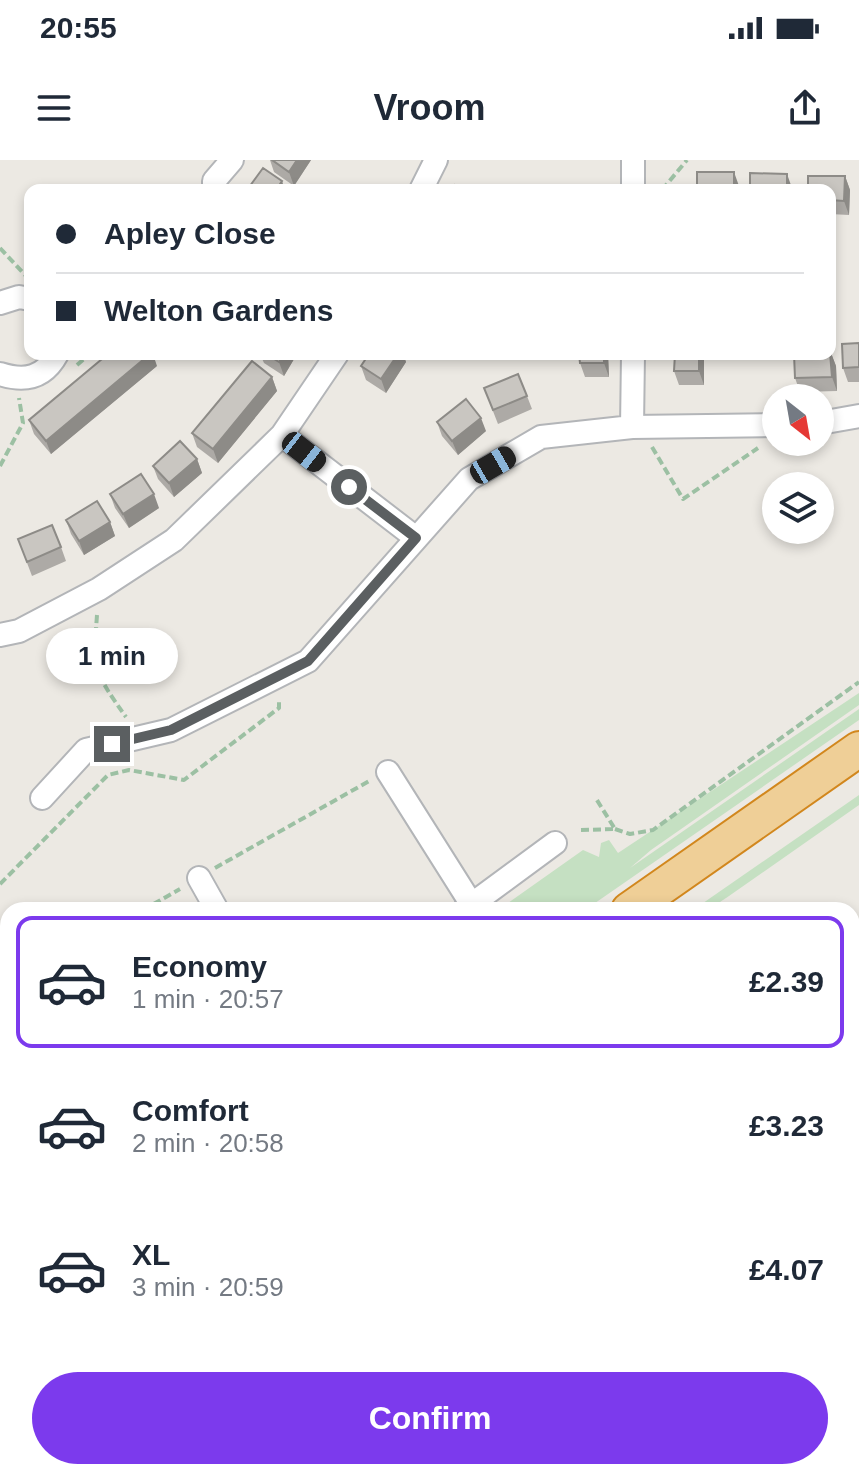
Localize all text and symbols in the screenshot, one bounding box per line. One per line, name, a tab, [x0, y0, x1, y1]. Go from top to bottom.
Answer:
text: 20:55	[40, 11, 117, 44]
icon: menu	[32, 86, 76, 130]
icon: share	[783, 86, 827, 130]
text: Vroom	[373, 87, 486, 128]
text: Apley Close	[104, 217, 276, 250]
text: Welton Gardens	[104, 294, 333, 327]
north arrow	[762, 384, 834, 456]
map controls	[762, 384, 834, 544]
car	[278, 428, 330, 476]
car	[466, 443, 520, 487]
route start	[331, 469, 367, 505]
button: layers	[762, 472, 834, 544]
callout: 1 min	[46, 628, 178, 684]
text: 1 min	[78, 641, 146, 671]
route end	[94, 726, 130, 762]
icon: car	[36, 946, 108, 1018]
text: Economy	[132, 950, 267, 983]
text: £2.39	[749, 965, 824, 998]
text: 1 min · 20:57	[132, 984, 284, 1014]
icon: car	[36, 1090, 108, 1162]
text: Comfort	[132, 1094, 249, 1127]
text: £3.23	[749, 1109, 824, 1142]
text: 2 min · 20:58	[132, 1128, 284, 1158]
icon: car	[36, 1234, 108, 1306]
text: XL	[132, 1238, 170, 1271]
text: £4.07	[749, 1253, 824, 1286]
text: 3 min · 20:59	[132, 1272, 284, 1302]
button: Confirm	[32, 1372, 828, 1464]

